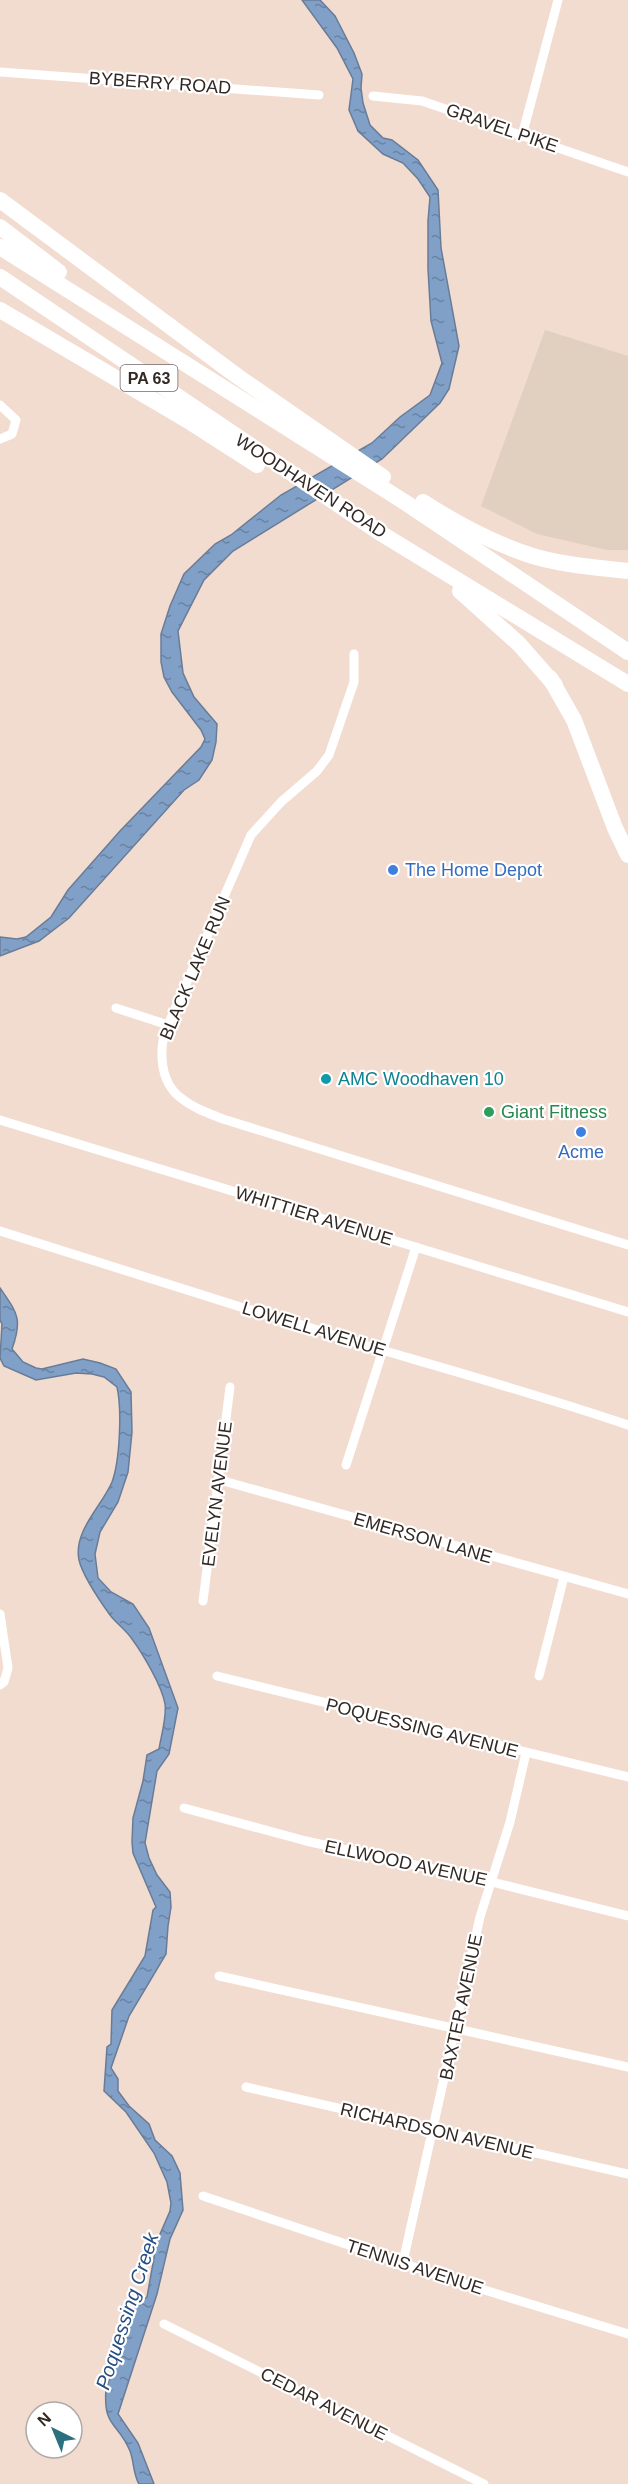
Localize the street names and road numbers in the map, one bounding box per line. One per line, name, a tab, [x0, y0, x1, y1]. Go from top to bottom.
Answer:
street label: BYBERRY ROAD	[88, 68, 232, 98]
street label: GRAVEL PIKE	[443, 99, 561, 157]
road number: PA 63	[120, 365, 178, 391]
street label: WOODHAVEN ROAD	[232, 430, 390, 542]
street label: BLACK LAKE RUN	[156, 893, 234, 1043]
street label: WHITTIER AVENUE	[233, 1183, 395, 1249]
street label: LOWELL AVENUE	[240, 1298, 388, 1360]
street label: EVELYN AVENUE	[198, 1420, 236, 1568]
street label: EMERSON LANE	[351, 1509, 495, 1567]
street label: POQUESSING AVENUE	[324, 1694, 520, 1762]
street label: ELLWOOD AVENUE	[323, 1836, 489, 1890]
street label: BAXTER AVENUE	[436, 1932, 486, 2082]
street label: RICHARDSON AVENUE	[338, 2099, 536, 2163]
street label: TENNIS AVENUE	[344, 2235, 486, 2299]
street label: CEDAR AVENUE	[257, 2363, 391, 2445]

